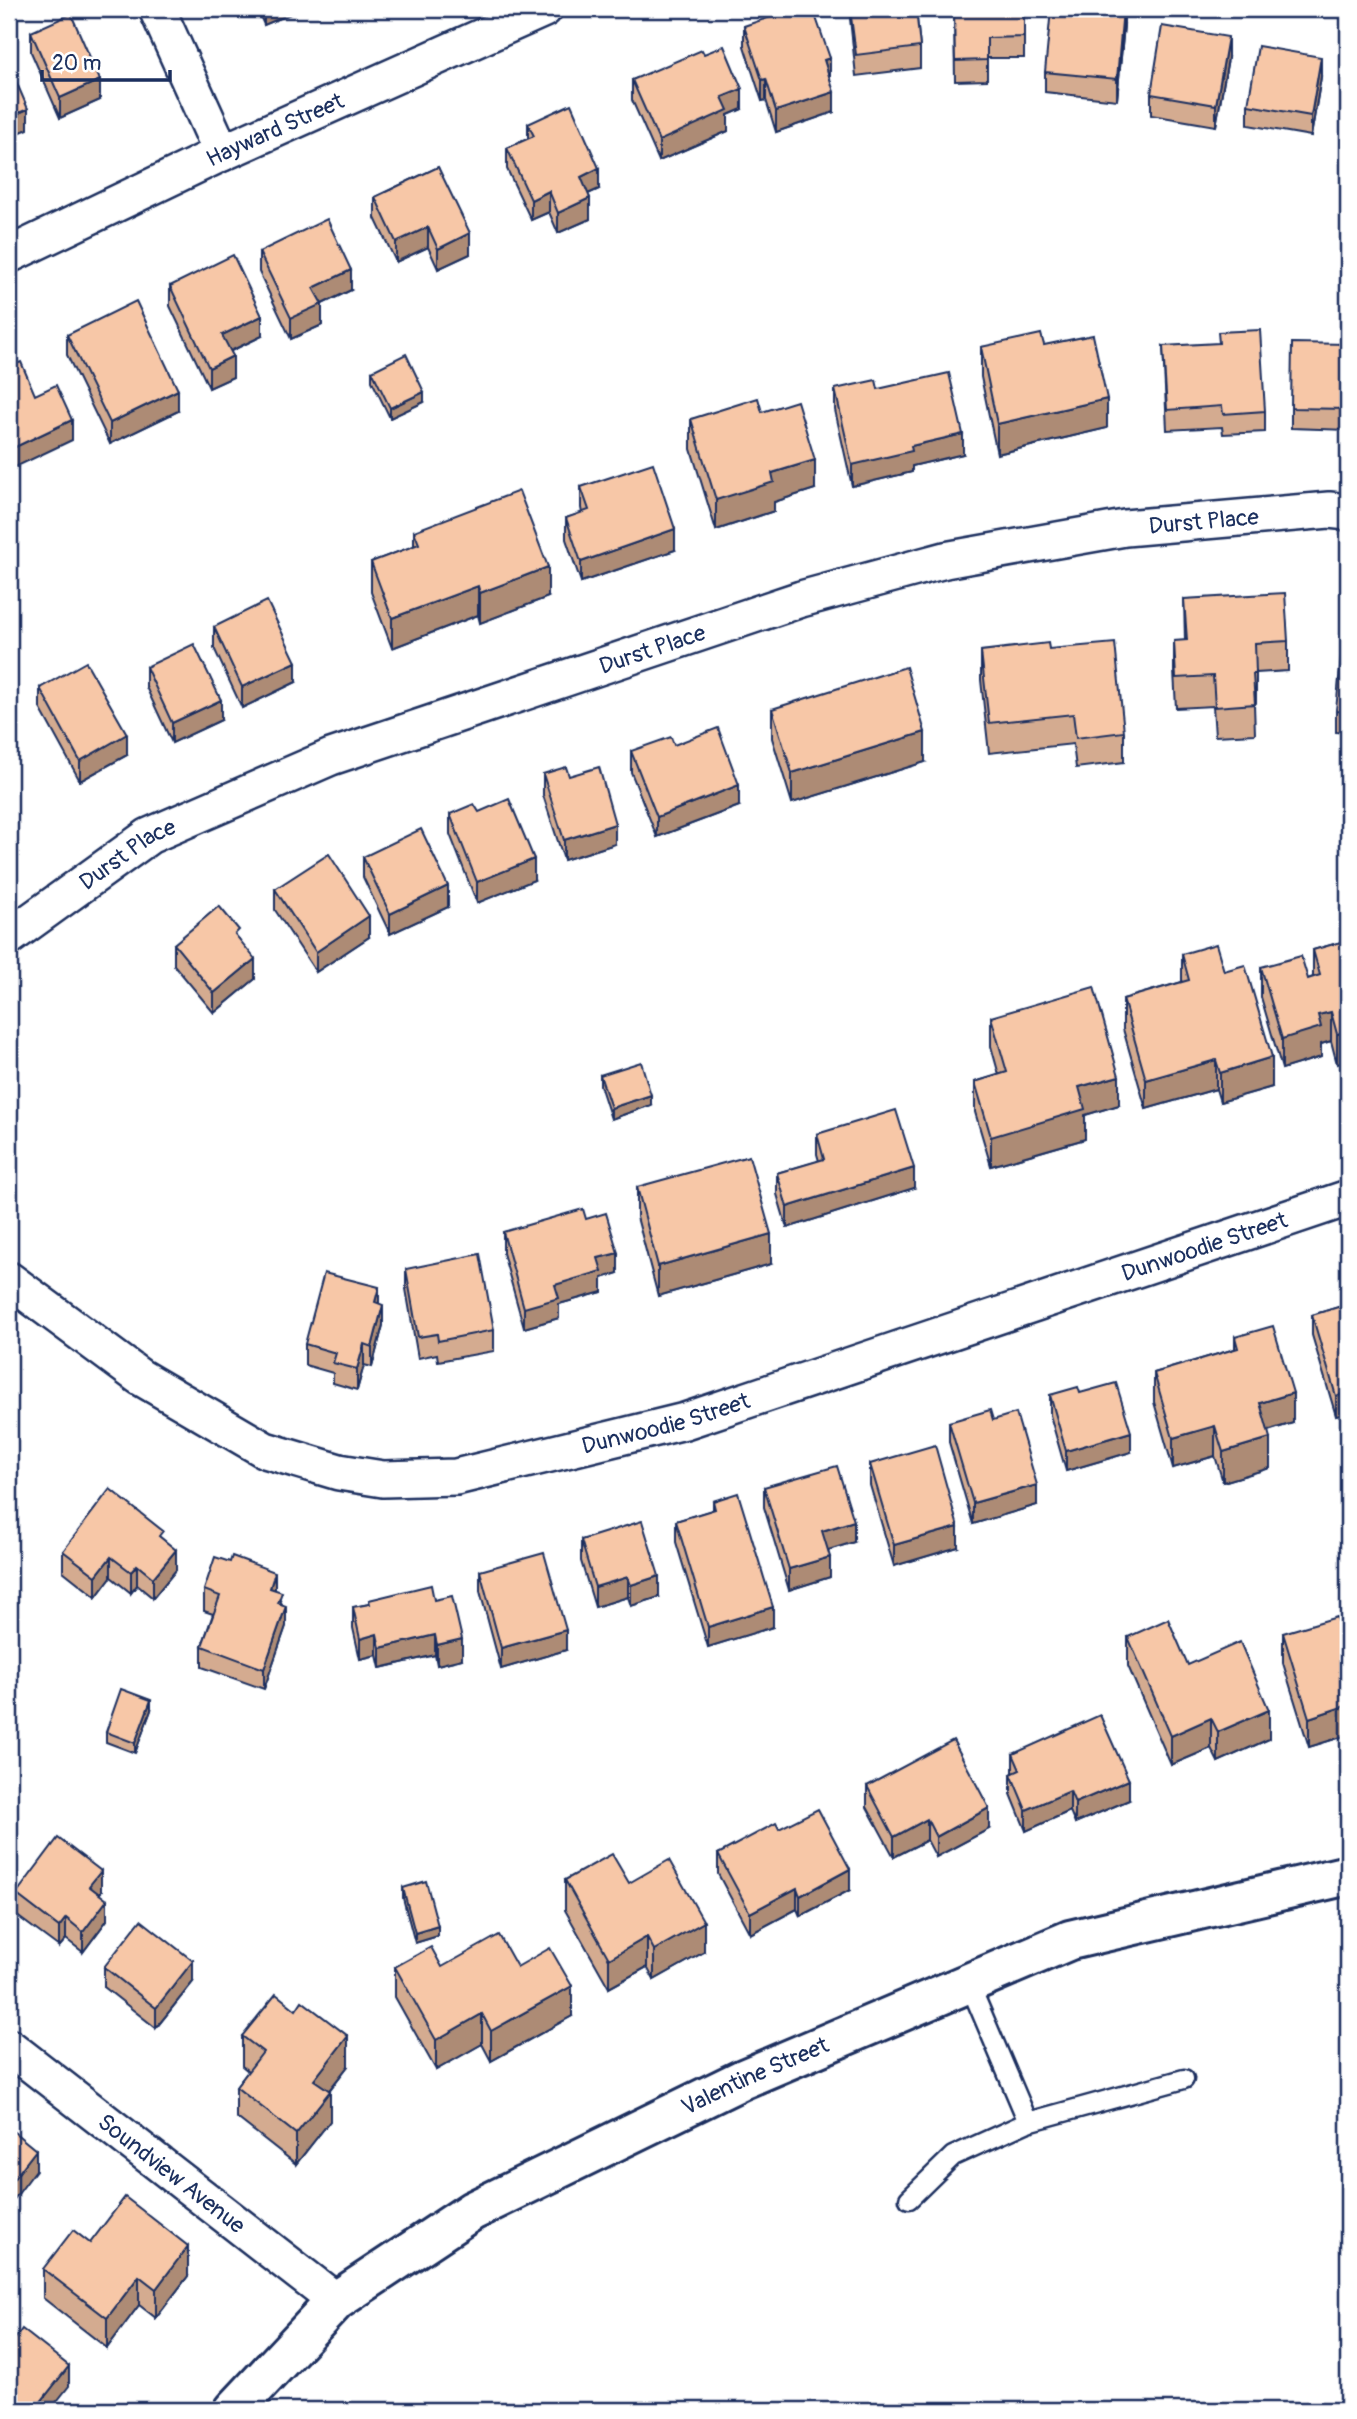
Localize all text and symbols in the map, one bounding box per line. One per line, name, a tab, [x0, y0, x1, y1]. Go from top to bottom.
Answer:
scale bar	[42, 38, 170, 82]
text: 20 m	[52, 50, 101, 77]
street label: Hayward Street	[201, 86, 349, 173]
street label: Durst Place	[1148, 502, 1261, 540]
street label: Durst Place	[595, 617, 710, 680]
street label: Durst Place	[73, 811, 181, 896]
street label: Dunwoodie Street	[1118, 1205, 1291, 1288]
street label: Dunwoodie Street	[579, 1386, 754, 1460]
street label: Valentine Street	[676, 2030, 834, 2121]
street label: Soundview Avenue	[92, 2107, 252, 2240]

